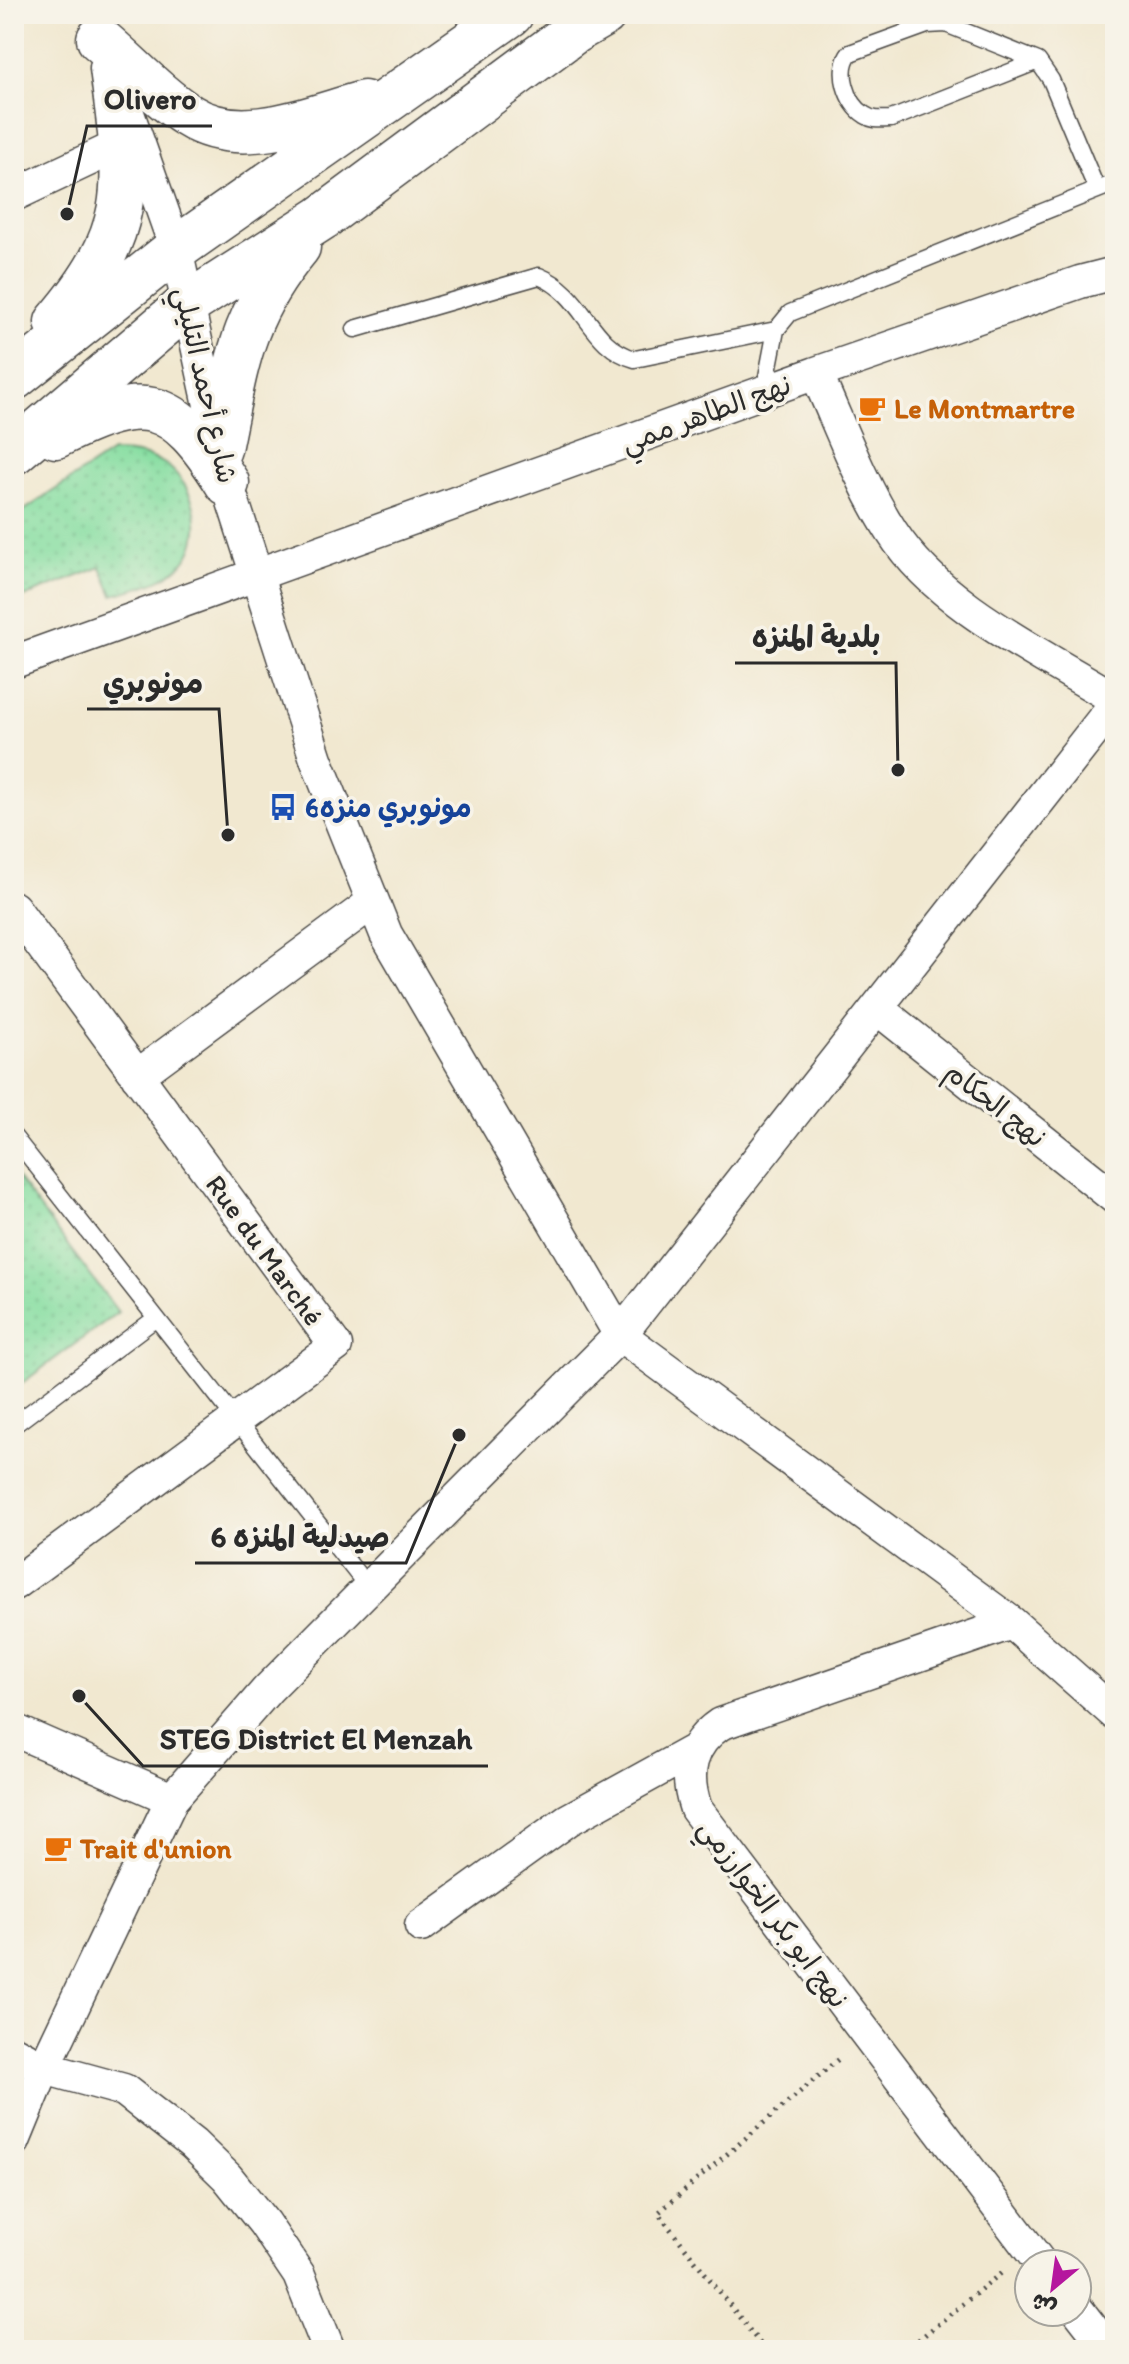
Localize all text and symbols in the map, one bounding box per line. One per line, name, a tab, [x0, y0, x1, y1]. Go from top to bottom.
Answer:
callout: Olivero	[87, 72, 212, 126]
text: Olivero	[103, 80, 197, 117]
street label: شارع أحمد التليلي	[159, 284, 245, 488]
street label: نهج الطاهر ممي	[616, 367, 798, 467]
place label: Le Montmartre	[894, 391, 1075, 425]
cafe icon: Le Montmartre	[857, 393, 887, 423]
callout: بلدية المنزه	[735, 609, 896, 663]
text: بلدية المنزه	[752, 618, 880, 655]
callout: مونوبري	[87, 655, 219, 709]
text: مونوبري	[103, 664, 203, 705]
place label: مونوبري منزه6	[305, 790, 472, 828]
bus stop icon: مونوبري منزه6	[268, 792, 298, 822]
street label: نهج الحكام	[936, 1054, 1053, 1158]
street label: Rue du Marché	[199, 1168, 331, 1332]
callout: صيدلية المنزه 6	[195, 1509, 406, 1563]
text: صيدلية المنزه 6	[210, 1518, 390, 1555]
callout: STEG District El Menzah	[143, 1712, 488, 1766]
text: STEG District El Menzah	[160, 1720, 473, 1757]
street label: نهج ابو بكر الخوارزمي	[685, 1812, 856, 2019]
place label: Trait d'union	[79, 1831, 232, 1865]
cafe icon: Trait d'union	[43, 1833, 73, 1863]
north arrow	[1013, 2248, 1093, 2328]
text: ش	[1026, 2287, 1061, 2323]

